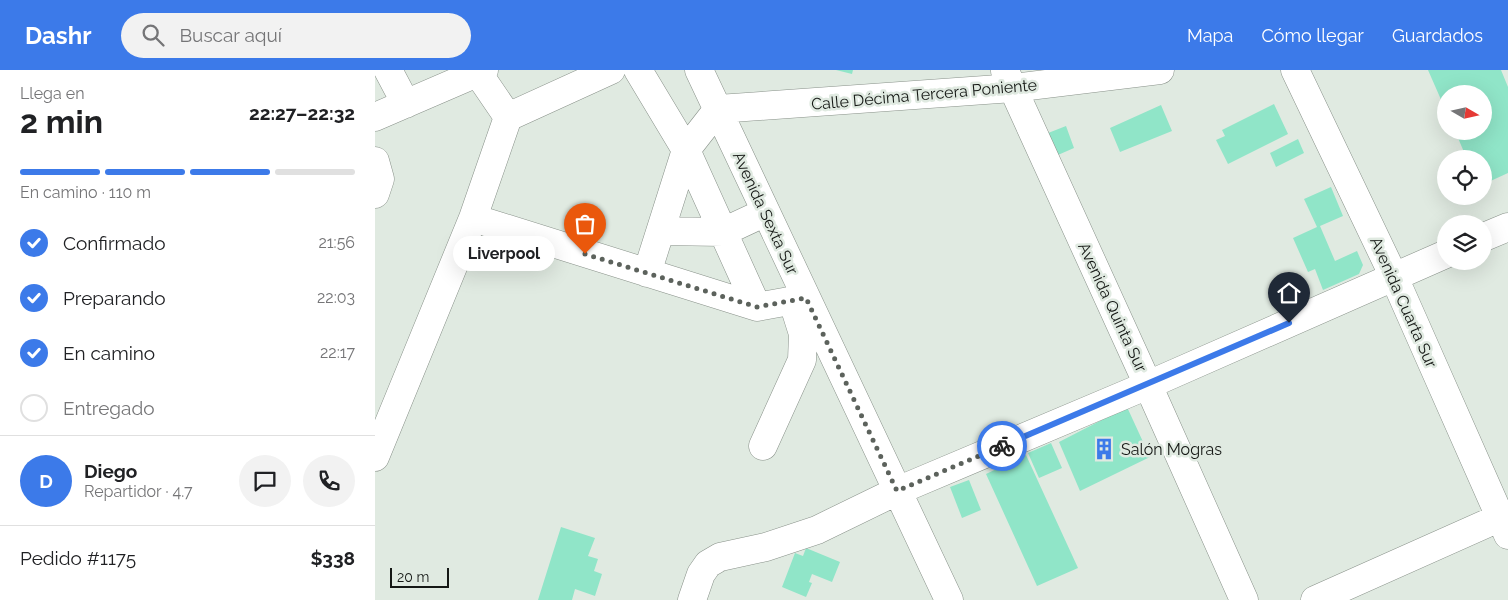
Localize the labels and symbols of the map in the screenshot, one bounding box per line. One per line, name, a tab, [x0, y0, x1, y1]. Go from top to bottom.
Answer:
street label: Calle Décima Tercera Poniente	[810, 75, 1038, 114]
north arrow	[1437, 85, 1493, 140]
street label: Avenida Sexta Sur	[729, 149, 802, 278]
pin	[564, 203, 606, 254]
street label: Avenida Cuarta Sur	[1366, 234, 1441, 371]
callout: Liverpool	[453, 236, 555, 272]
street label: Avenida Quinta Sur	[1074, 239, 1151, 375]
pin	[1268, 272, 1310, 323]
courier	[977, 421, 1027, 471]
building icon: Salón Mogras	[1091, 436, 1117, 462]
place label: Salón Mogras	[1121, 440, 1222, 459]
scale bar	[390, 565, 449, 588]

